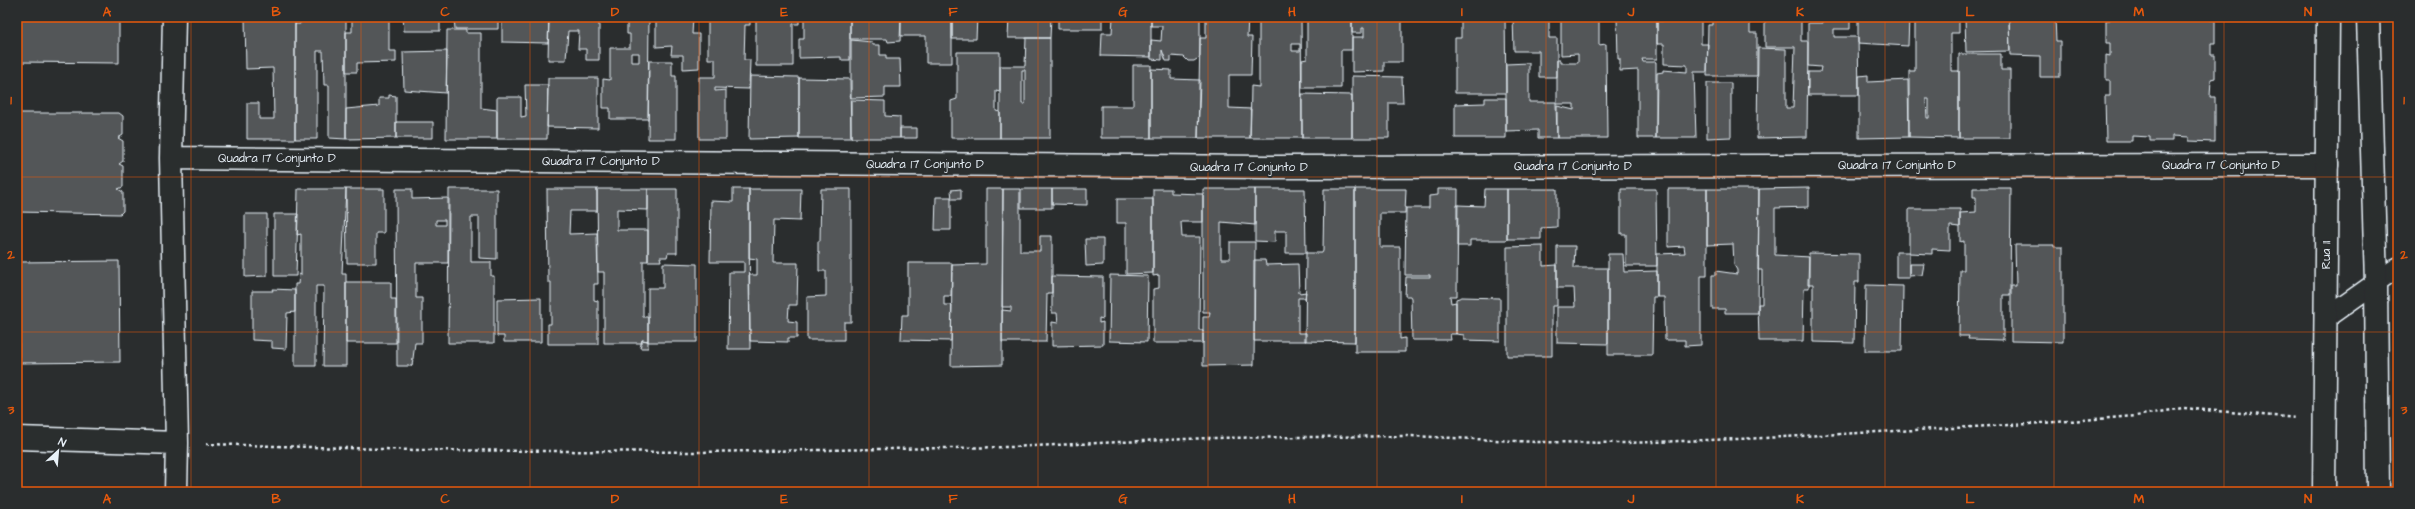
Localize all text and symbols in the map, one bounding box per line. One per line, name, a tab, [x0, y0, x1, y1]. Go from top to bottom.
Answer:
text: A	[103, 3, 112, 21]
text: B	[271, 3, 281, 21]
text: C	[440, 3, 450, 21]
text: D	[611, 3, 620, 21]
text: E	[780, 3, 788, 21]
text: F	[948, 3, 958, 21]
text: G	[1118, 3, 1128, 21]
text: H	[1288, 3, 1296, 21]
text: I	[1461, 3, 1463, 21]
text: J	[1627, 3, 1635, 21]
text: K	[1796, 3, 1804, 21]
text: L	[1965, 3, 1975, 21]
text: M	[2134, 3, 2145, 21]
text: N	[2304, 3, 2312, 21]
text: 1	[10, 91, 12, 109]
text: 1	[2403, 91, 2405, 109]
street label: Quadra 17 Conjunto D	[218, 150, 336, 167]
street label: Quadra 17 Conjunto D	[542, 153, 660, 170]
street label: Quadra 17 Conjunto D	[866, 156, 984, 173]
street label: Quadra 17 Conjunto D	[1838, 157, 1956, 174]
street label: Quadra 17 Conjunto D	[2162, 157, 2280, 174]
street label: Quadra 17 Conjunto D	[1514, 158, 1632, 175]
street label: Quadra 17 Conjunto D	[1190, 159, 1308, 176]
street label: Rua 11	[2318, 240, 2335, 269]
text: 2	[6, 246, 15, 264]
text: 2	[2399, 246, 2408, 264]
text: 3	[7, 401, 15, 419]
text: 3	[2400, 401, 2408, 419]
north arrow	[38, 431, 78, 471]
text: N	[56, 434, 69, 451]
text: A	[103, 490, 112, 508]
text: B	[271, 490, 281, 508]
text: C	[440, 490, 450, 508]
text: D	[611, 490, 620, 508]
text: E	[780, 490, 788, 508]
text: F	[948, 490, 958, 508]
text: G	[1118, 490, 1128, 508]
text: H	[1288, 490, 1296, 508]
text: I	[1461, 490, 1463, 508]
text: J	[1627, 490, 1635, 508]
text: K	[1796, 490, 1804, 508]
text: L	[1965, 490, 1975, 508]
text: M	[2134, 490, 2145, 508]
text: N	[2304, 490, 2312, 508]

